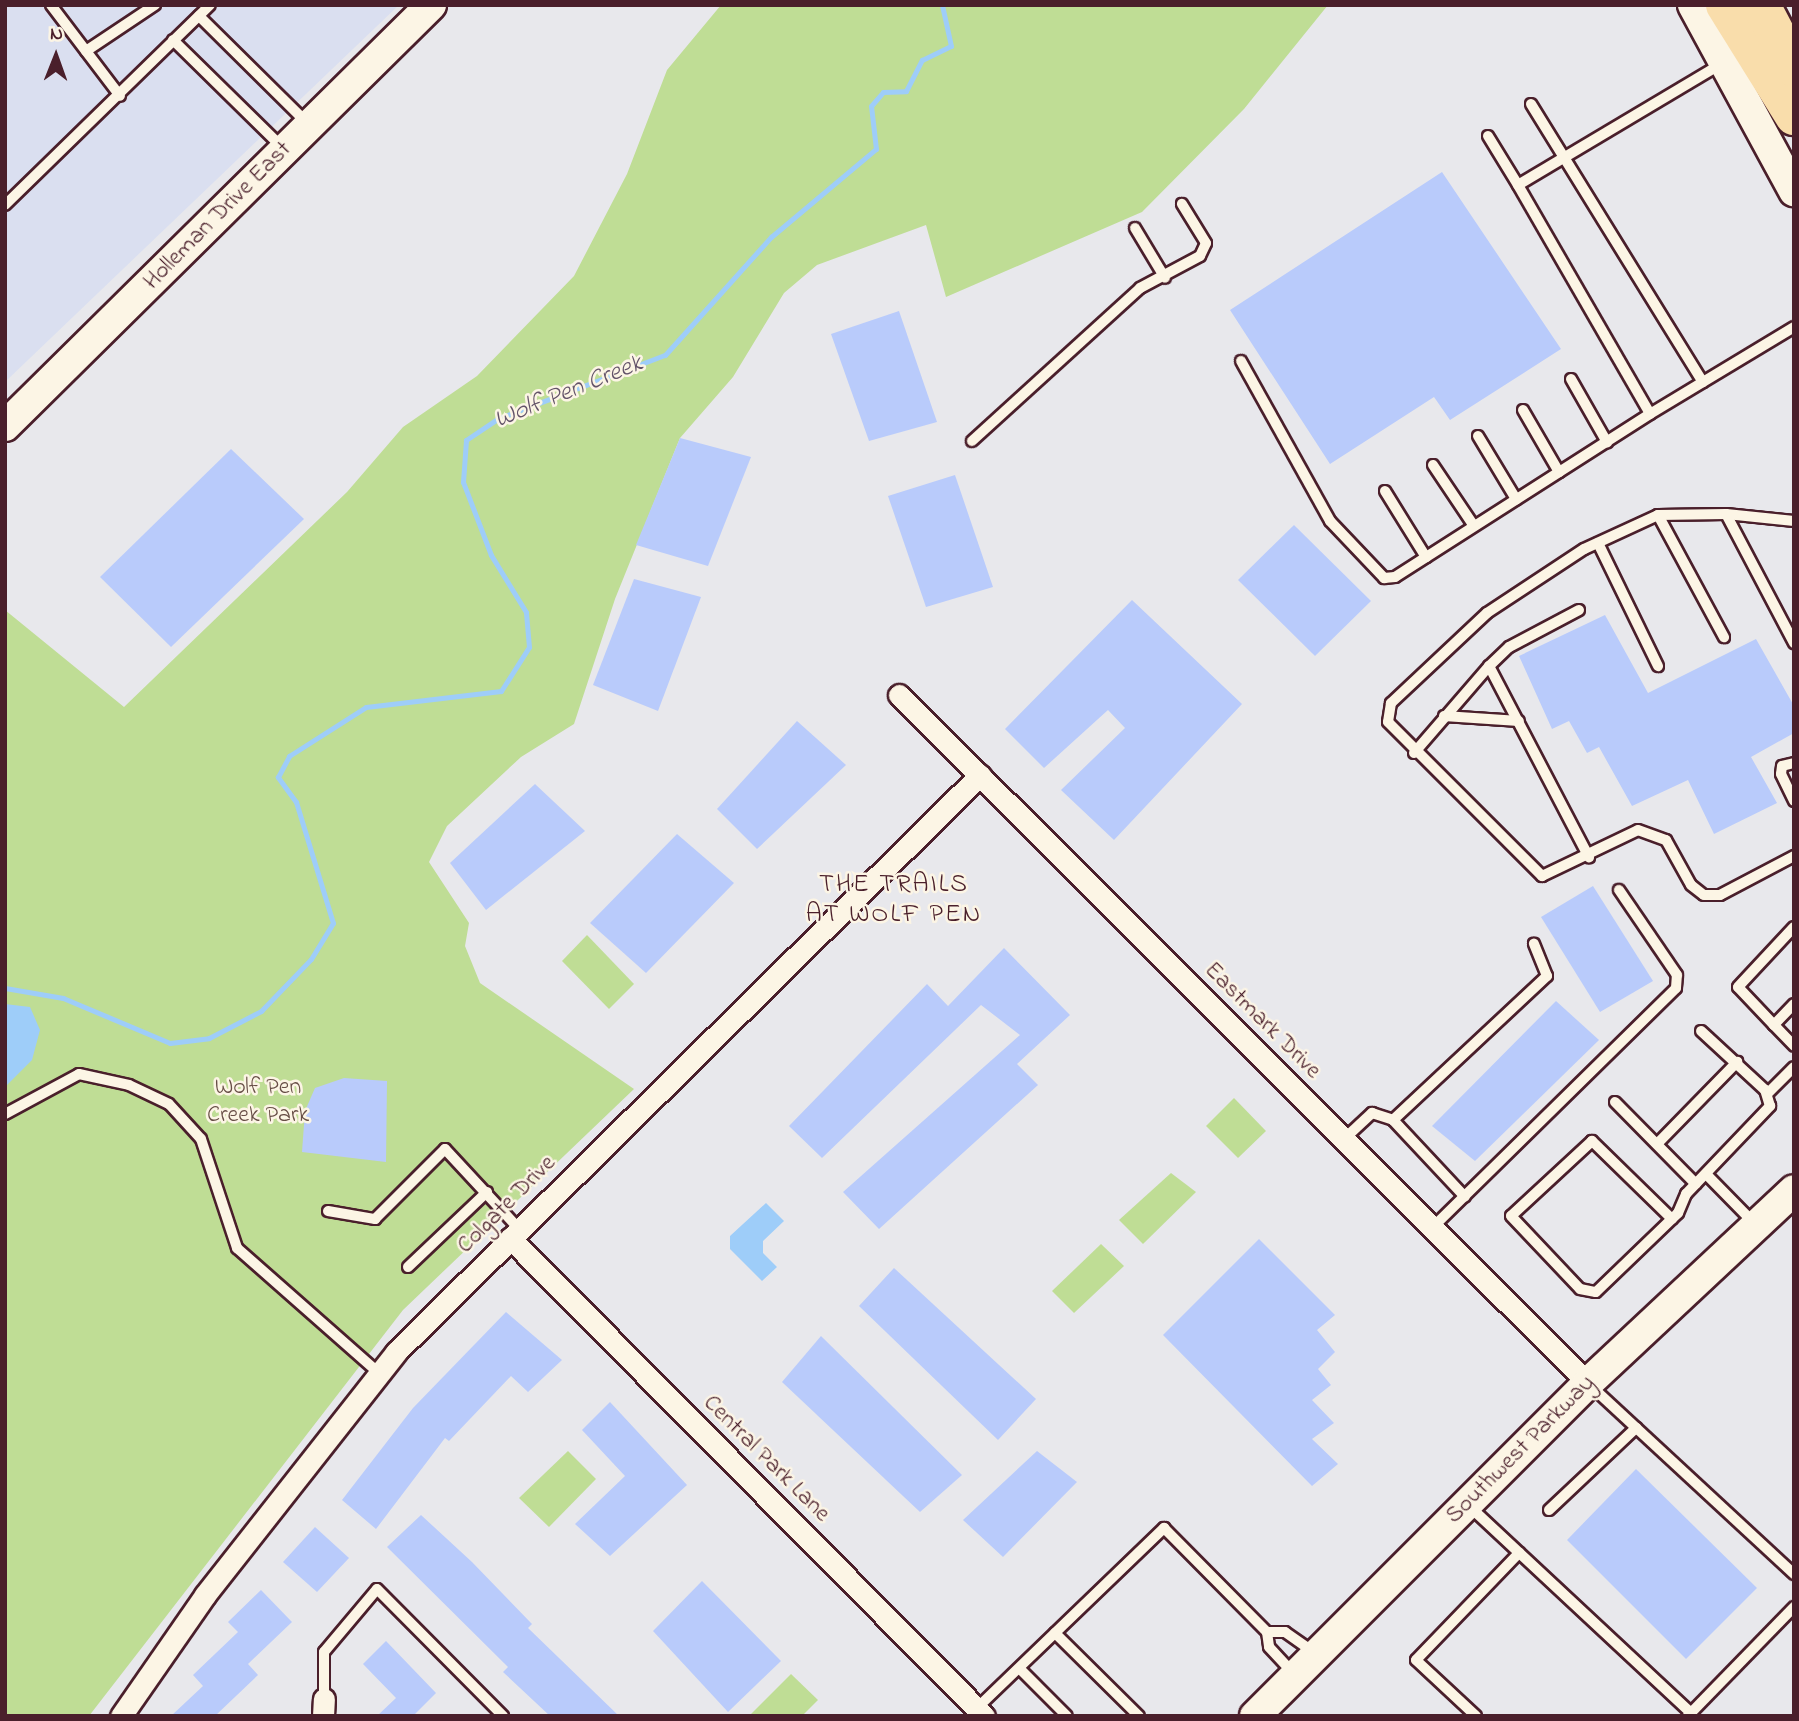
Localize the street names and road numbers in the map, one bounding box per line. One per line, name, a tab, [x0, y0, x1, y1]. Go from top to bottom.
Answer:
street label: Holleman Drive East	[138, 136, 298, 296]
street label: Eastmark Drive	[1198, 957, 1326, 1085]
street label: Colgate Drive	[452, 1150, 562, 1260]
street label: Southwest Parkway	[1440, 1369, 1602, 1531]
street label: Central Park Lane	[696, 1389, 836, 1529]

